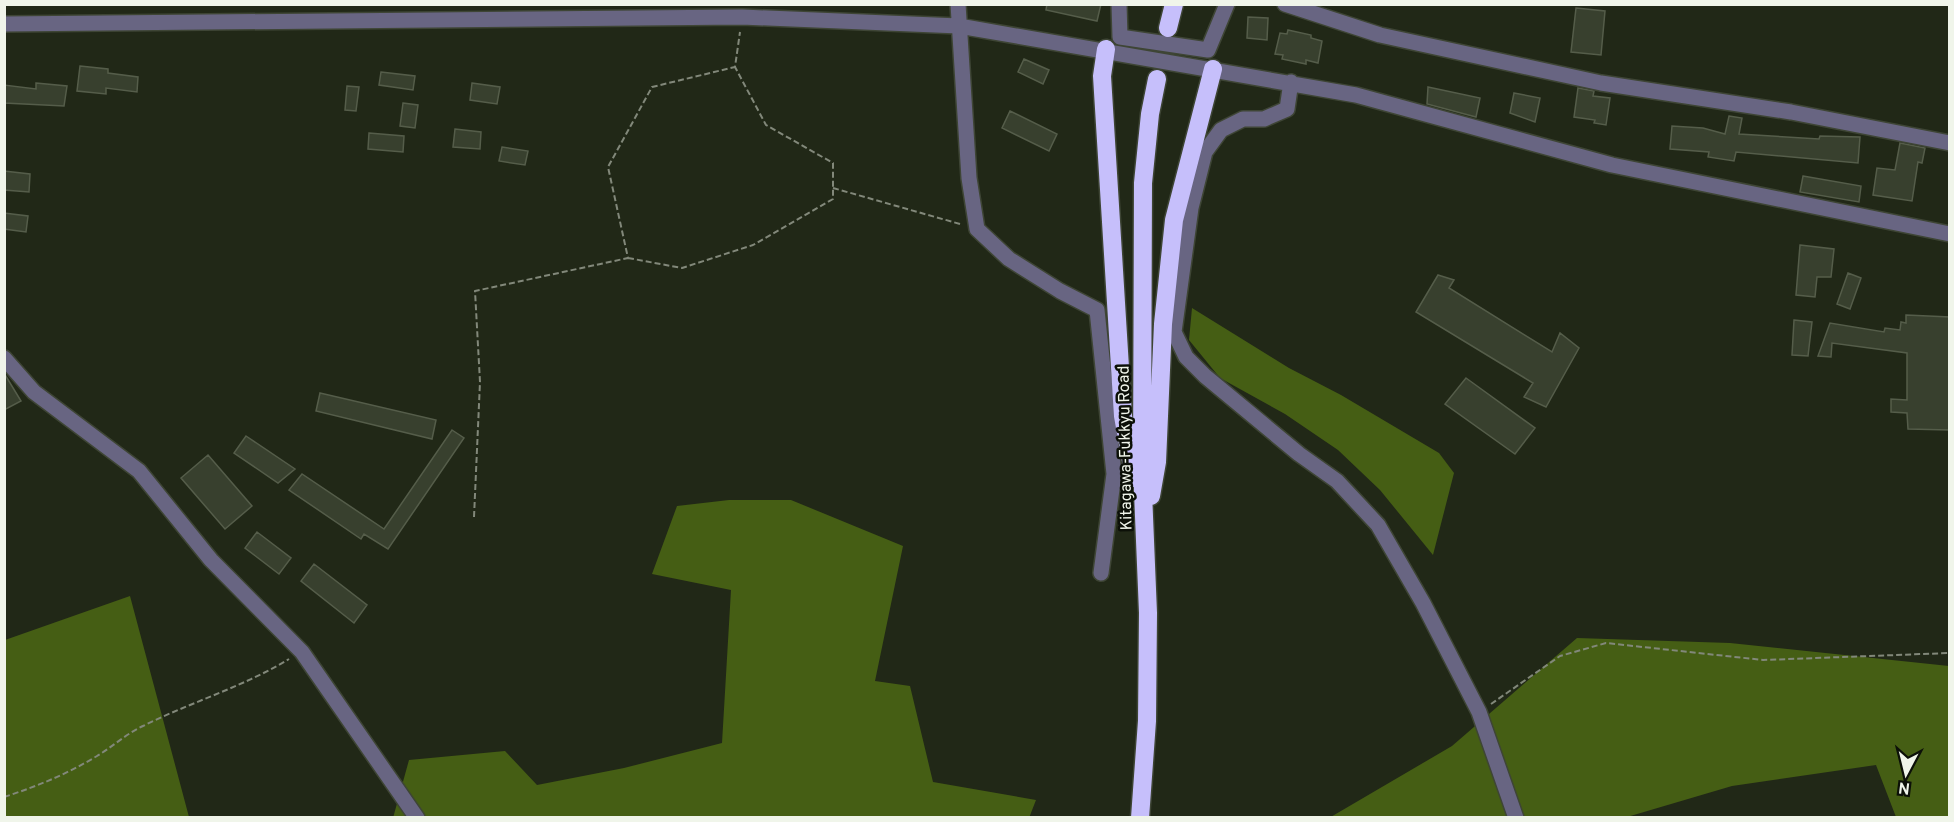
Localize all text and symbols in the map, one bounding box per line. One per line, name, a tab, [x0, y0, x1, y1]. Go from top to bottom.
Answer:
street label: Kitagawa-Fukkyu Road	[1115, 365, 1137, 531]
north arrow	[1876, 744, 1936, 804]
text: N	[1897, 776, 1911, 798]

